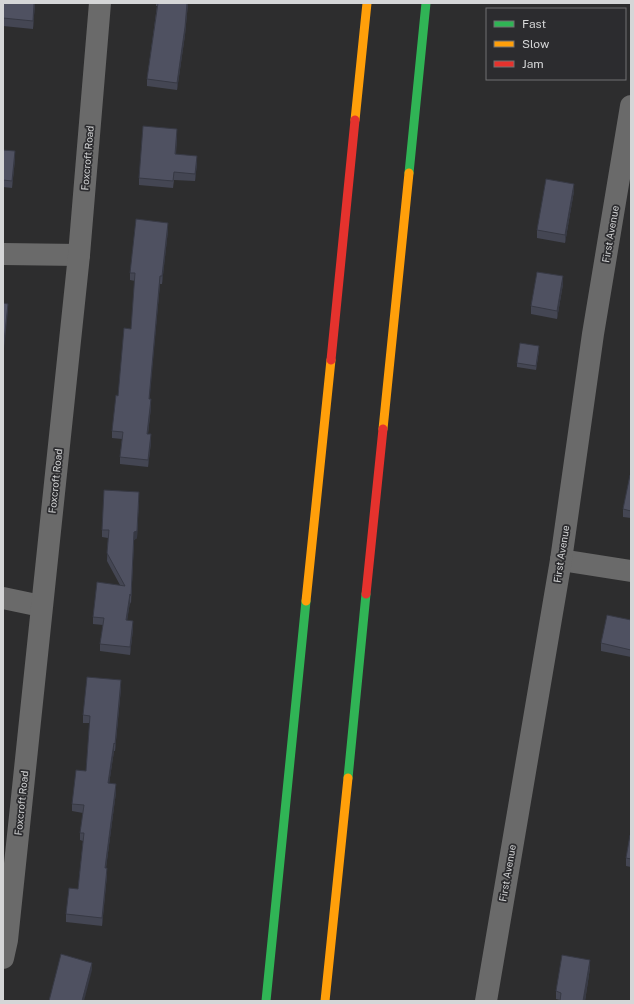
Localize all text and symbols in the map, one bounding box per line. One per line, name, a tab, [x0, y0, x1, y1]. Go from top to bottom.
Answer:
legend	[486, 8, 626, 80]
text: Fast	[522, 17, 547, 31]
text: Slow	[522, 37, 550, 51]
text: Jam	[522, 57, 544, 71]
street label: Foxcroft Road	[78, 125, 96, 191]
street label: First Avenue	[599, 204, 621, 264]
street label: Foxcroft Road	[46, 448, 64, 514]
street label: First Avenue	[551, 524, 572, 584]
street label: Foxcroft Road	[12, 770, 30, 836]
street label: First Avenue	[496, 843, 518, 903]

